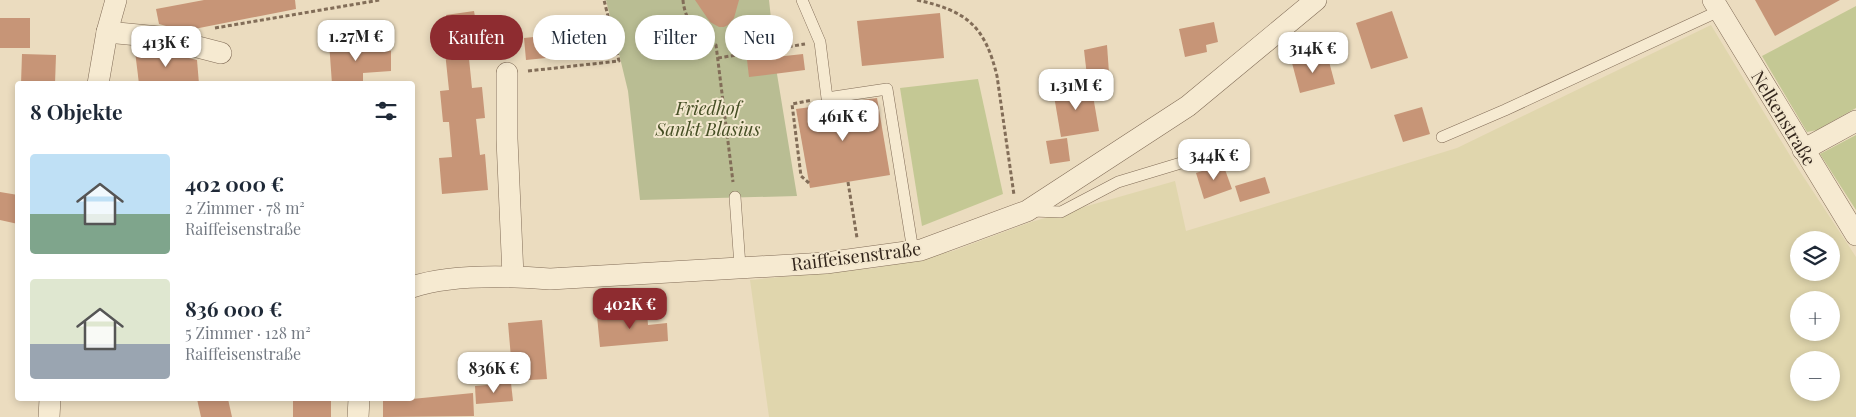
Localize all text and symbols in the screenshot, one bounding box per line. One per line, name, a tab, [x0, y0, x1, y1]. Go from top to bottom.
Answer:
chip: Kaufen	[430, 15, 523, 60]
chip: Mieten	[533, 15, 625, 60]
chip: Filter	[635, 15, 715, 60]
chip: Neu	[725, 15, 793, 60]
pin: 1.27M €	[310, 20, 402, 62]
text: 1.27M €	[329, 25, 383, 46]
pin: 413K €	[125, 26, 207, 68]
text: 413K €	[142, 31, 190, 52]
pin: 314K €	[1272, 32, 1354, 74]
text: 314K €	[1289, 37, 1337, 58]
street label: Nelkenstraße	[1746, 66, 1822, 170]
pin: 1.31M €	[1030, 68, 1122, 111]
text: 1.31M €	[1050, 74, 1102, 95]
park label: Friedhof Sankt Blasius	[655, 96, 761, 141]
text: 8 Objekte	[30, 97, 123, 125]
icon: filters	[372, 97, 400, 125]
pin: 461K €	[802, 100, 884, 142]
text: 461K €	[819, 105, 867, 126]
pin: 344K €	[1173, 138, 1255, 181]
text: 344K €	[1189, 144, 1239, 165]
text: 402 000 €	[185, 169, 284, 197]
icon: home	[70, 174, 130, 234]
text: 2 Zimmer · 78 m²	[185, 197, 305, 218]
text: Raiffeisenstraße	[185, 218, 301, 239]
map controls	[1790, 231, 1840, 401]
button: layers	[1790, 231, 1840, 281]
street label: Raiffeisenstraße	[790, 236, 922, 276]
pin: 402K €	[589, 288, 671, 330]
button: +	[1790, 291, 1840, 341]
text: 402K €	[604, 293, 656, 314]
text: 836 000 €	[185, 294, 282, 322]
icon: home	[70, 299, 130, 359]
text: 5 Zimmer · 128 m²	[185, 322, 311, 343]
text: Raiffeisenstraße	[185, 343, 301, 364]
button: −	[1790, 351, 1840, 401]
pin: 836K €	[453, 352, 535, 394]
text: 836K €	[469, 357, 519, 378]

